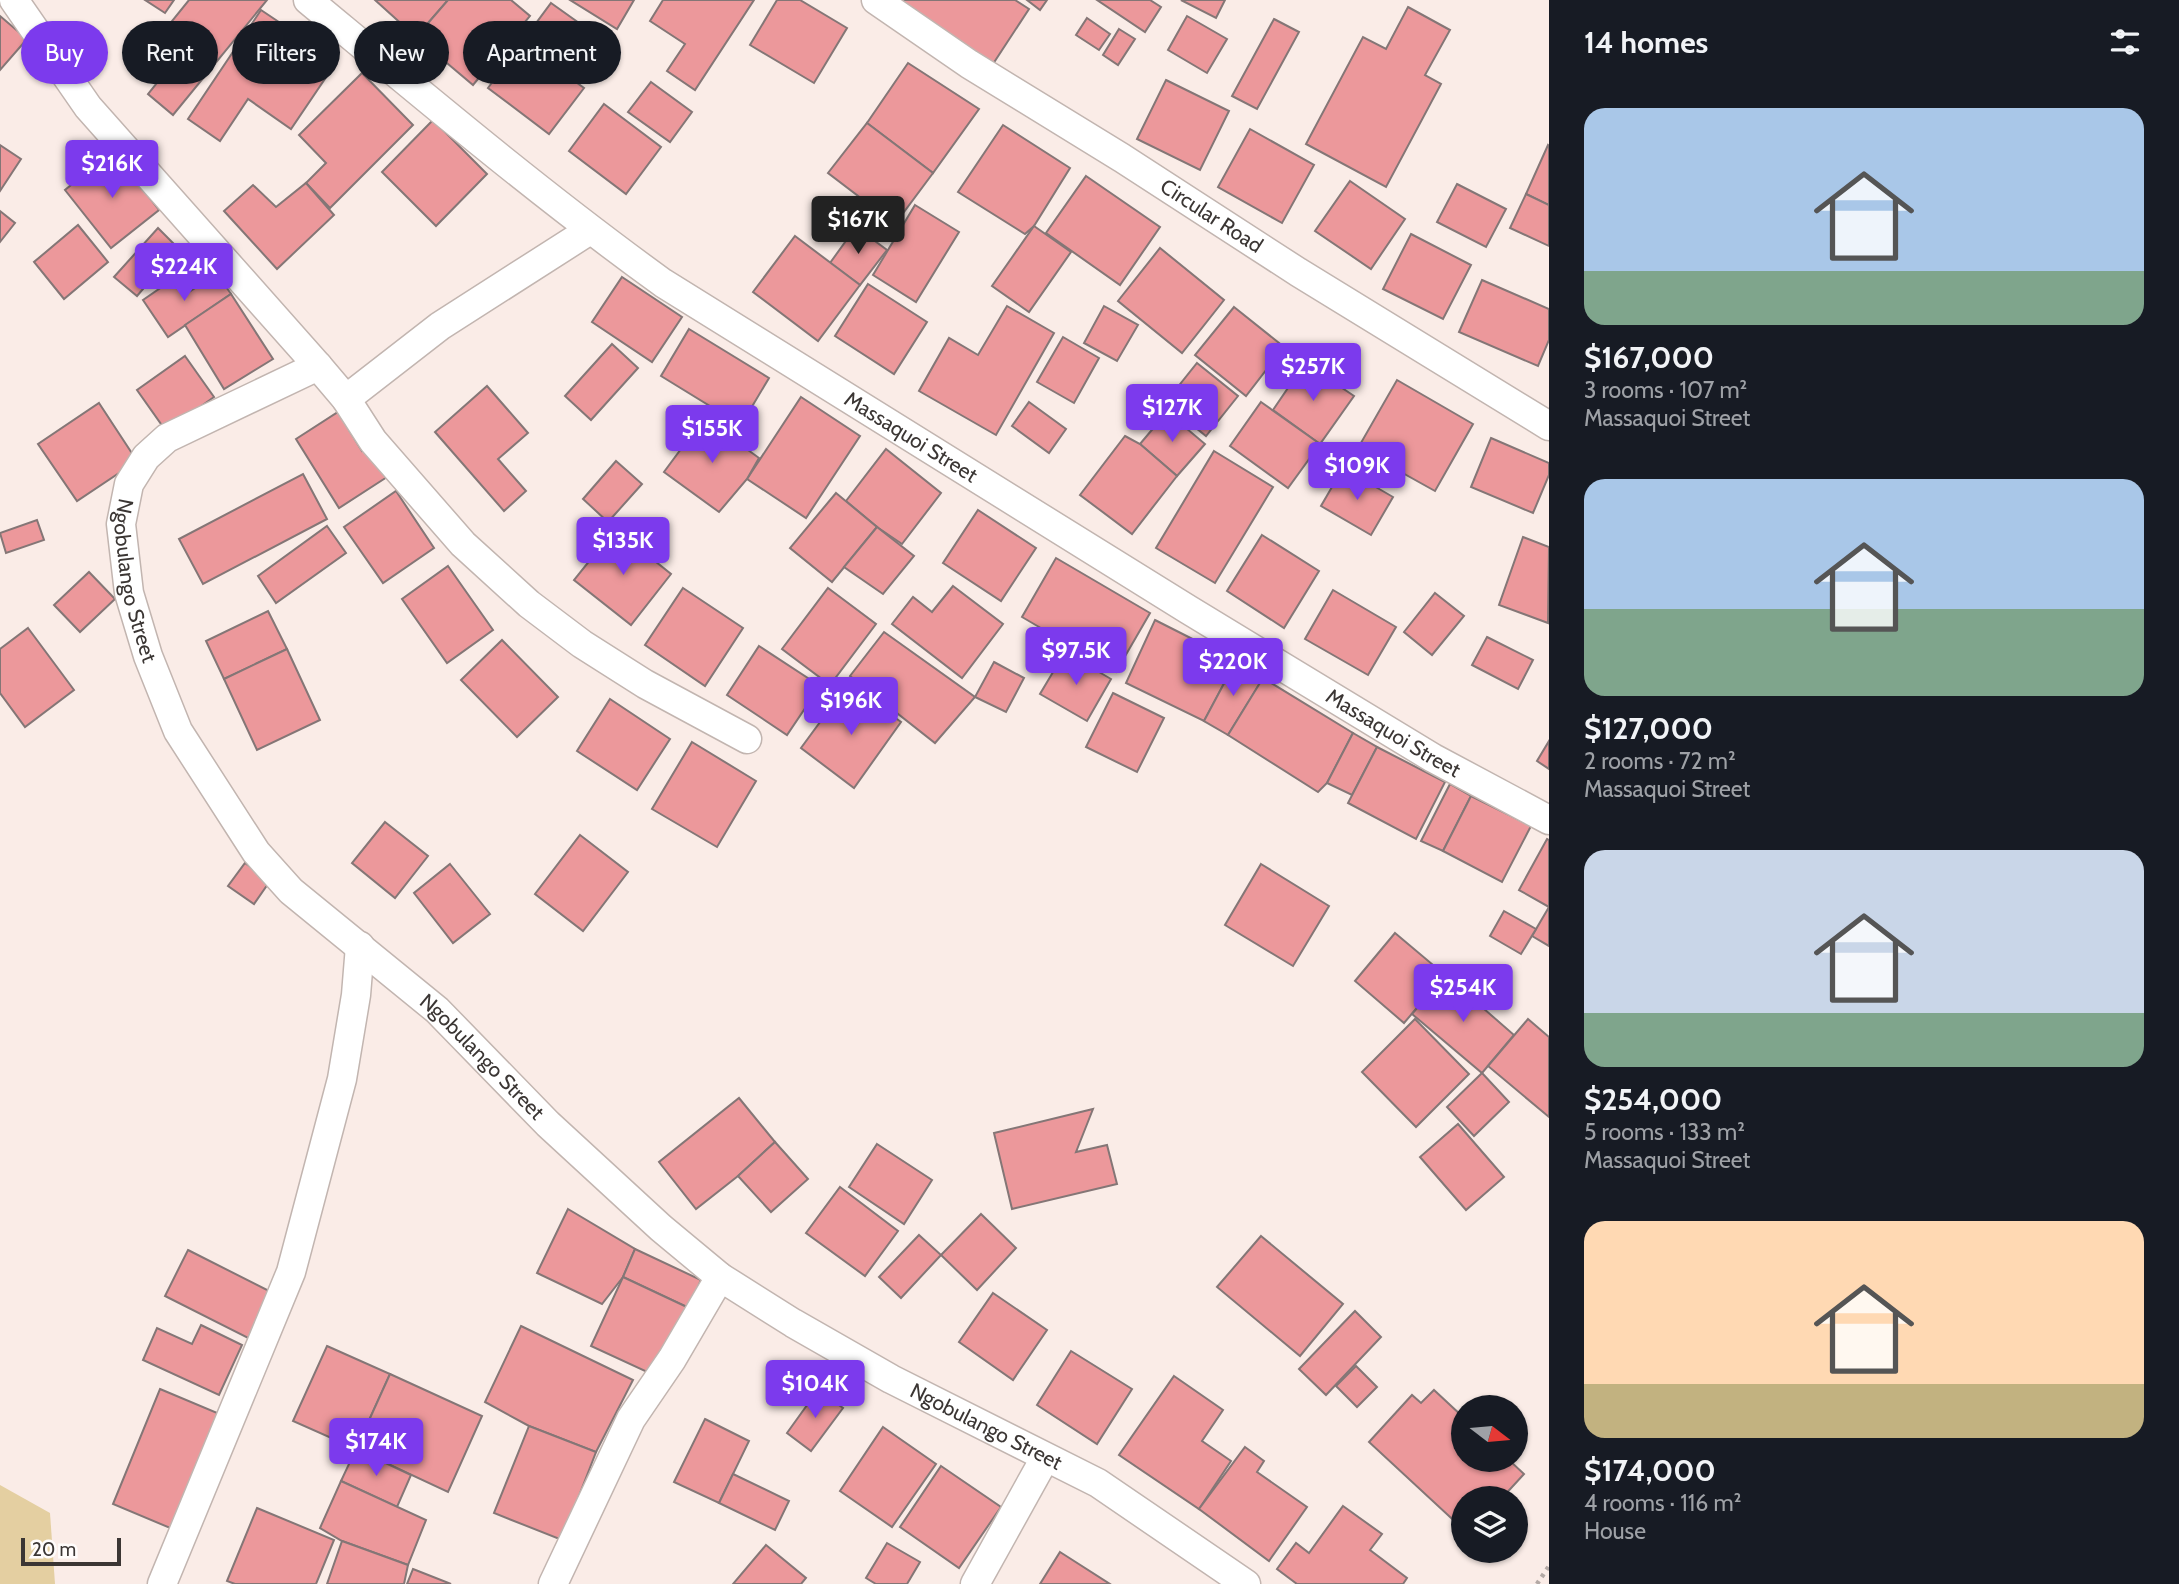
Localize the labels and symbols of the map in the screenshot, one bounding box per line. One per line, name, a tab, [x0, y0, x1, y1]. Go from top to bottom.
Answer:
pin: $216K	[63, 140, 161, 200]
street label: Circular Road	[1156, 173, 1268, 258]
pin: $167K	[809, 196, 907, 256]
pin: $224K	[135, 244, 233, 303]
pin: $257K	[1264, 344, 1362, 403]
pin: $127K	[1123, 384, 1221, 444]
street label: Massaquoi Street	[840, 386, 982, 487]
pin: $155K	[663, 406, 761, 465]
pin: $109K	[1308, 442, 1406, 502]
street label: Ngobulango Street	[109, 496, 162, 666]
pin: $135K	[574, 518, 672, 577]
pin: $97.5K	[1019, 628, 1133, 687]
pin: $220K	[1184, 638, 1282, 698]
pin: $196K	[802, 678, 900, 737]
street label: Massaquoi Street	[1322, 683, 1465, 782]
pin: $254K	[1414, 964, 1512, 1024]
street label: Ngobulango Street	[415, 988, 550, 1125]
pin: $104K	[766, 1360, 864, 1420]
street label: Ngobulango Street	[906, 1378, 1066, 1475]
north arrow	[1451, 1395, 1528, 1472]
pin: $174K	[327, 1418, 425, 1478]
scale bar	[21, 1535, 121, 1567]

